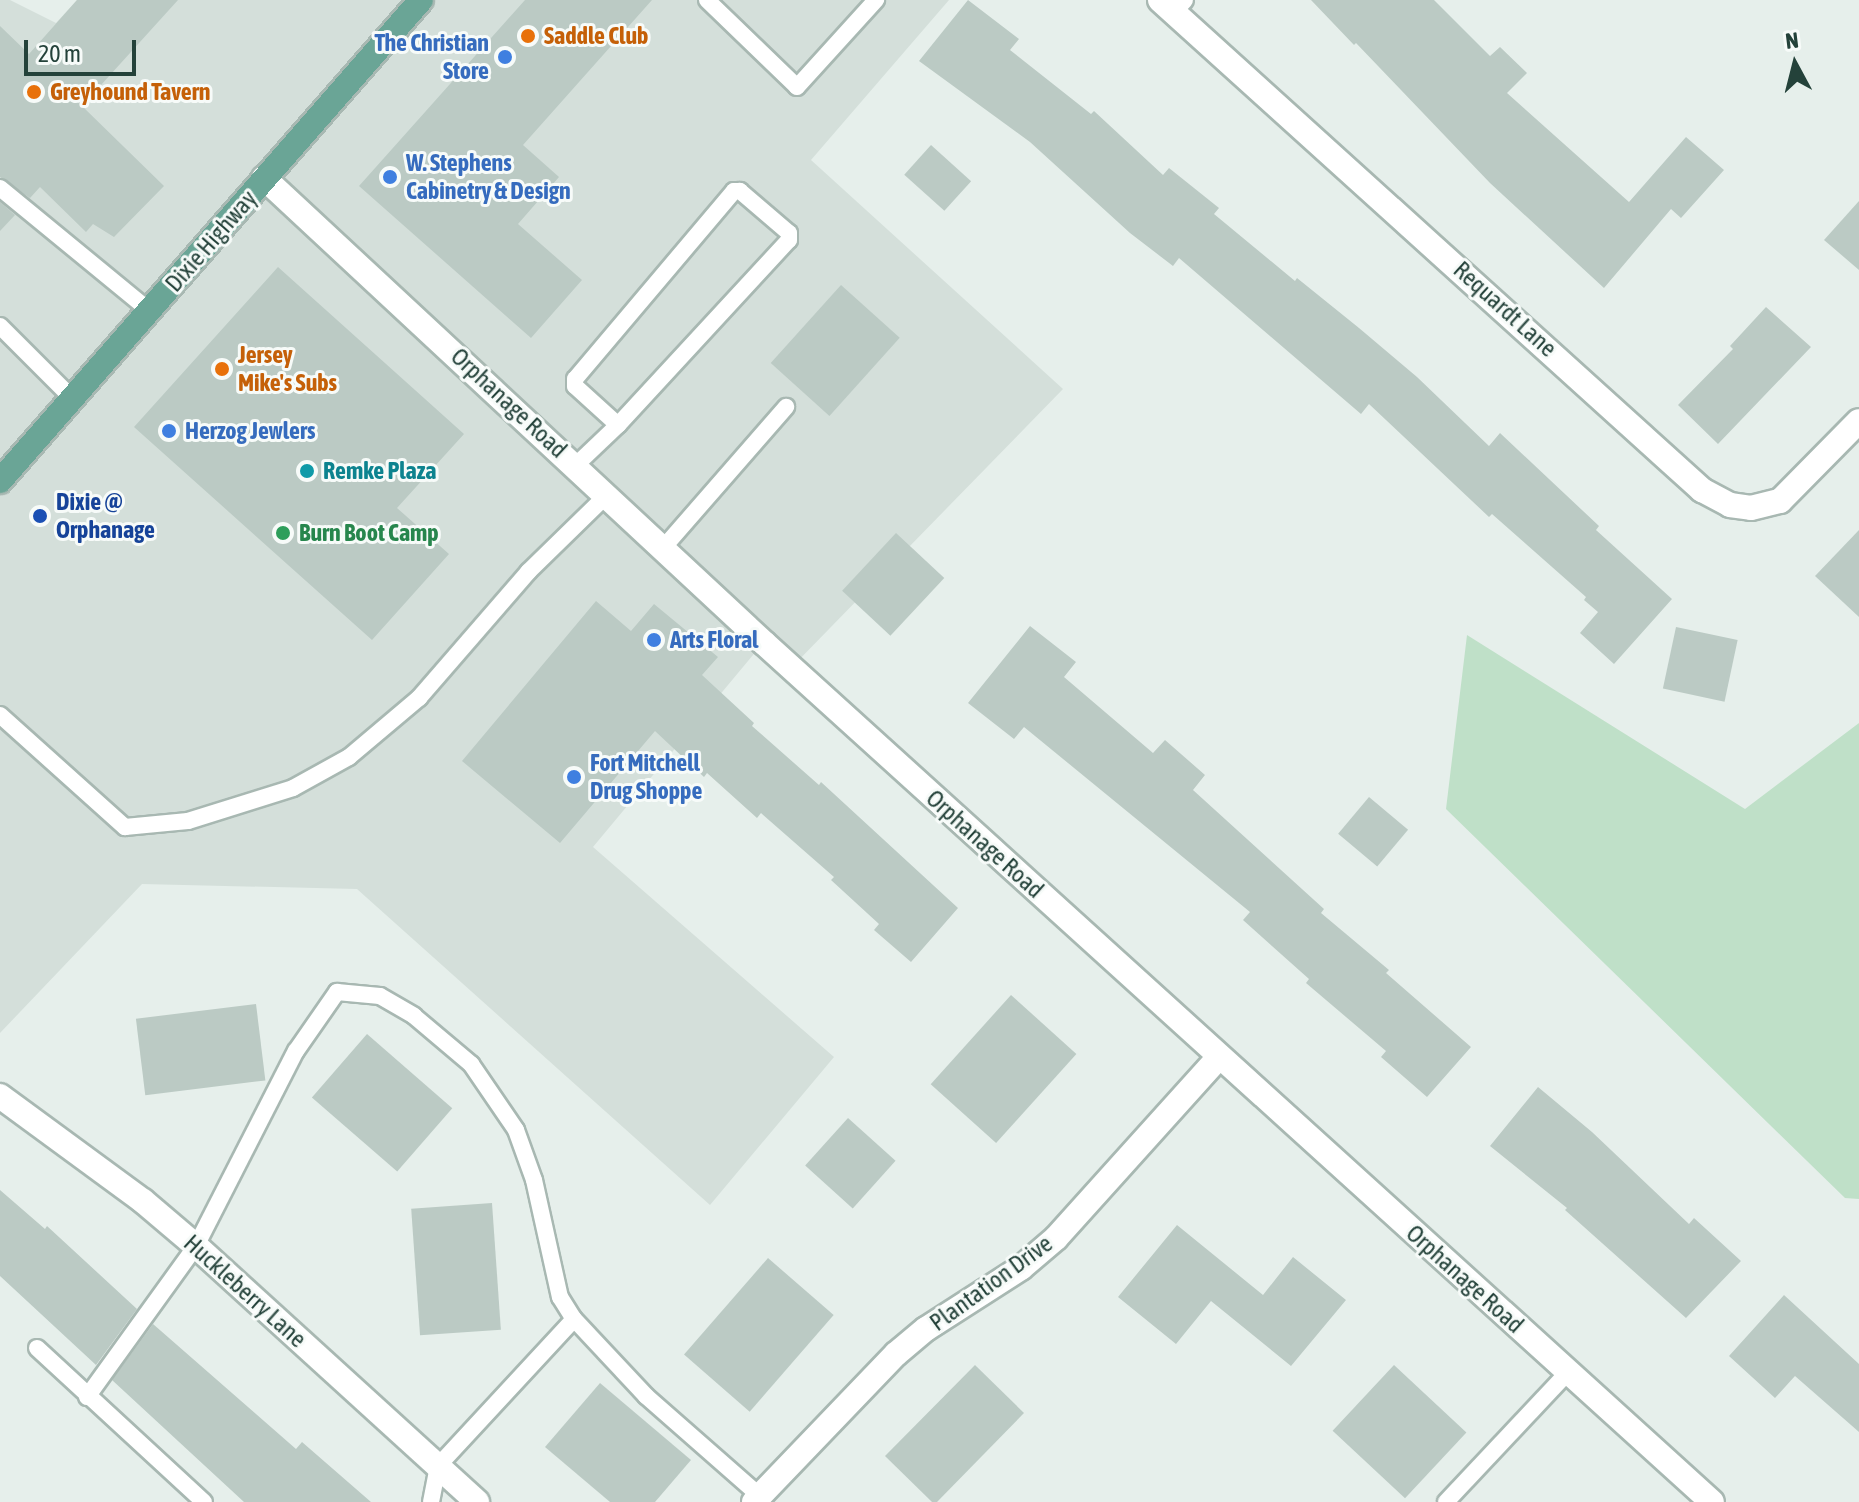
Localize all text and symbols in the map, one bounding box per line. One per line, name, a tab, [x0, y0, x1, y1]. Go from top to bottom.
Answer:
place label: Saddle Club	[544, 22, 648, 50]
scale bar	[28, 24, 140, 74]
north arrow	[1755, 24, 1835, 104]
text: N	[1784, 26, 1800, 54]
marker: Saddle Club	[519, 27, 537, 45]
place label: The Christian Store	[374, 29, 489, 85]
text: 20 m	[38, 40, 81, 67]
marker: The Christian Store	[496, 48, 514, 66]
place label: Greyhound Tavern	[50, 78, 210, 106]
marker: Greyhound Tavern	[25, 83, 43, 101]
place label: W. Stephens Cabinetry & Design	[406, 149, 571, 205]
marker: W. Stephens Cabinetry & Design	[381, 168, 399, 186]
street label: Dixie Highway	[159, 184, 263, 298]
street label: Requardt Lane	[1448, 255, 1562, 363]
place label: Jersey Mike's Subs	[238, 341, 337, 397]
street label: Orphanage Road	[445, 342, 573, 464]
marker: Jersey Mike's Subs	[213, 360, 231, 378]
place label: Herzog Jewlers	[185, 417, 315, 445]
marker: Herzog Jewlers	[160, 422, 178, 440]
place label: Remke Plaza	[323, 457, 437, 485]
marker: Remke Plaza	[298, 462, 316, 480]
place label: Dixie @ Orphanage	[56, 488, 155, 544]
marker: Dixie @ Orphanage	[31, 507, 49, 525]
place label: Burn Boot Camp	[299, 519, 439, 547]
marker: Burn Boot Camp	[274, 524, 292, 542]
place label: Arts Floral	[670, 626, 758, 654]
marker: Arts Floral	[645, 631, 663, 649]
place label: Fort Mitchell Drug Shoppe	[590, 749, 702, 805]
marker: Fort Mitchell Drug Shoppe	[565, 768, 583, 786]
street label: Orphanage Road	[920, 784, 1050, 904]
street label: Orphanage Road	[1400, 1219, 1530, 1339]
street label: Huckleberry Lane	[178, 1229, 312, 1353]
street label: Plantation Drive	[924, 1229, 1058, 1337]

